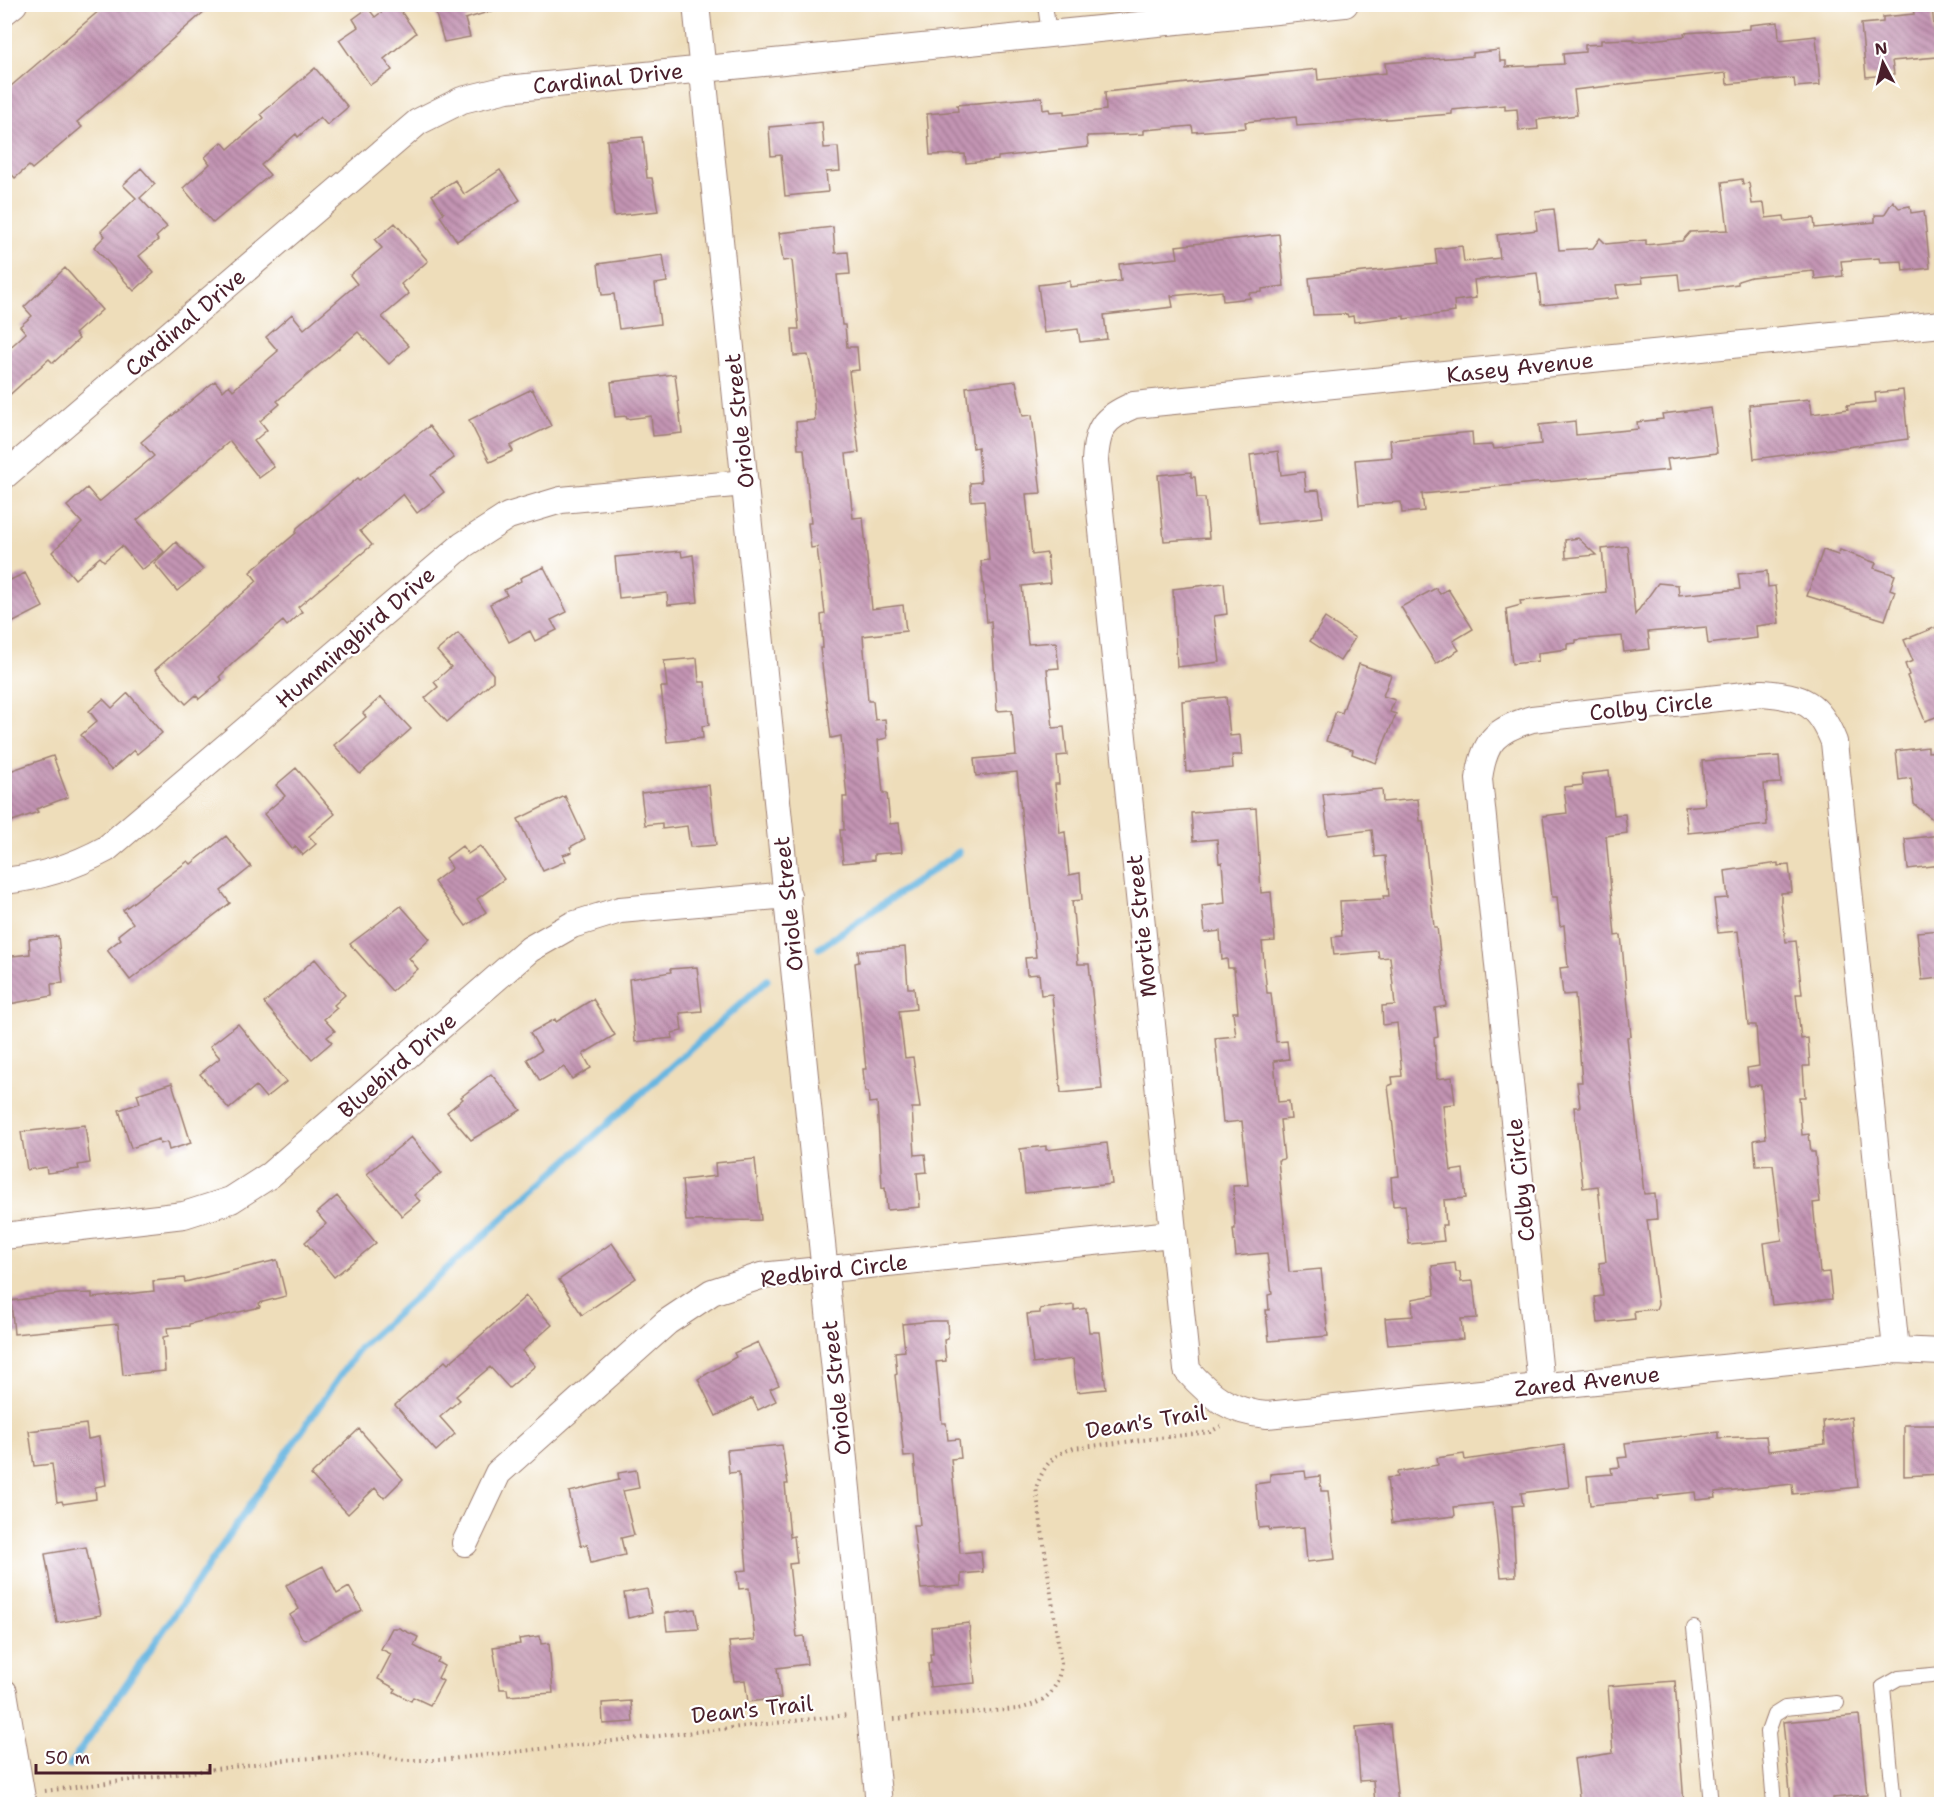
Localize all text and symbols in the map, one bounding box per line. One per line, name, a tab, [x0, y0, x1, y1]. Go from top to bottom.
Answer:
north arrow	[1853, 33, 1913, 93]
text: N	[1874, 37, 1889, 60]
street label: Cardinal Drive	[531, 56, 685, 101]
street label: Cardinal Drive	[119, 262, 252, 383]
street label: Kasey Avenue	[1445, 345, 1595, 390]
street label: Oriole Street	[718, 352, 761, 490]
street label: Hummingbird Drive	[269, 560, 441, 715]
street label: Colby Circle	[1588, 686, 1714, 727]
street label: Oriole Street	[767, 835, 810, 973]
street label: Mortie Street	[1120, 853, 1163, 999]
street label: Bluebird Drive	[332, 1006, 463, 1125]
street label: Colby Circle	[1500, 1117, 1541, 1243]
street label: Redbird Circle	[759, 1247, 909, 1294]
street label: Oriole Street	[815, 1319, 858, 1457]
street label: Zared Avenue	[1513, 1359, 1661, 1404]
street label: Dean's Trail	[1084, 1398, 1209, 1445]
street label: Dean's Trail	[690, 1689, 815, 1730]
scale bar	[36, 1737, 210, 1775]
text: 50 m	[45, 1746, 90, 1770]

